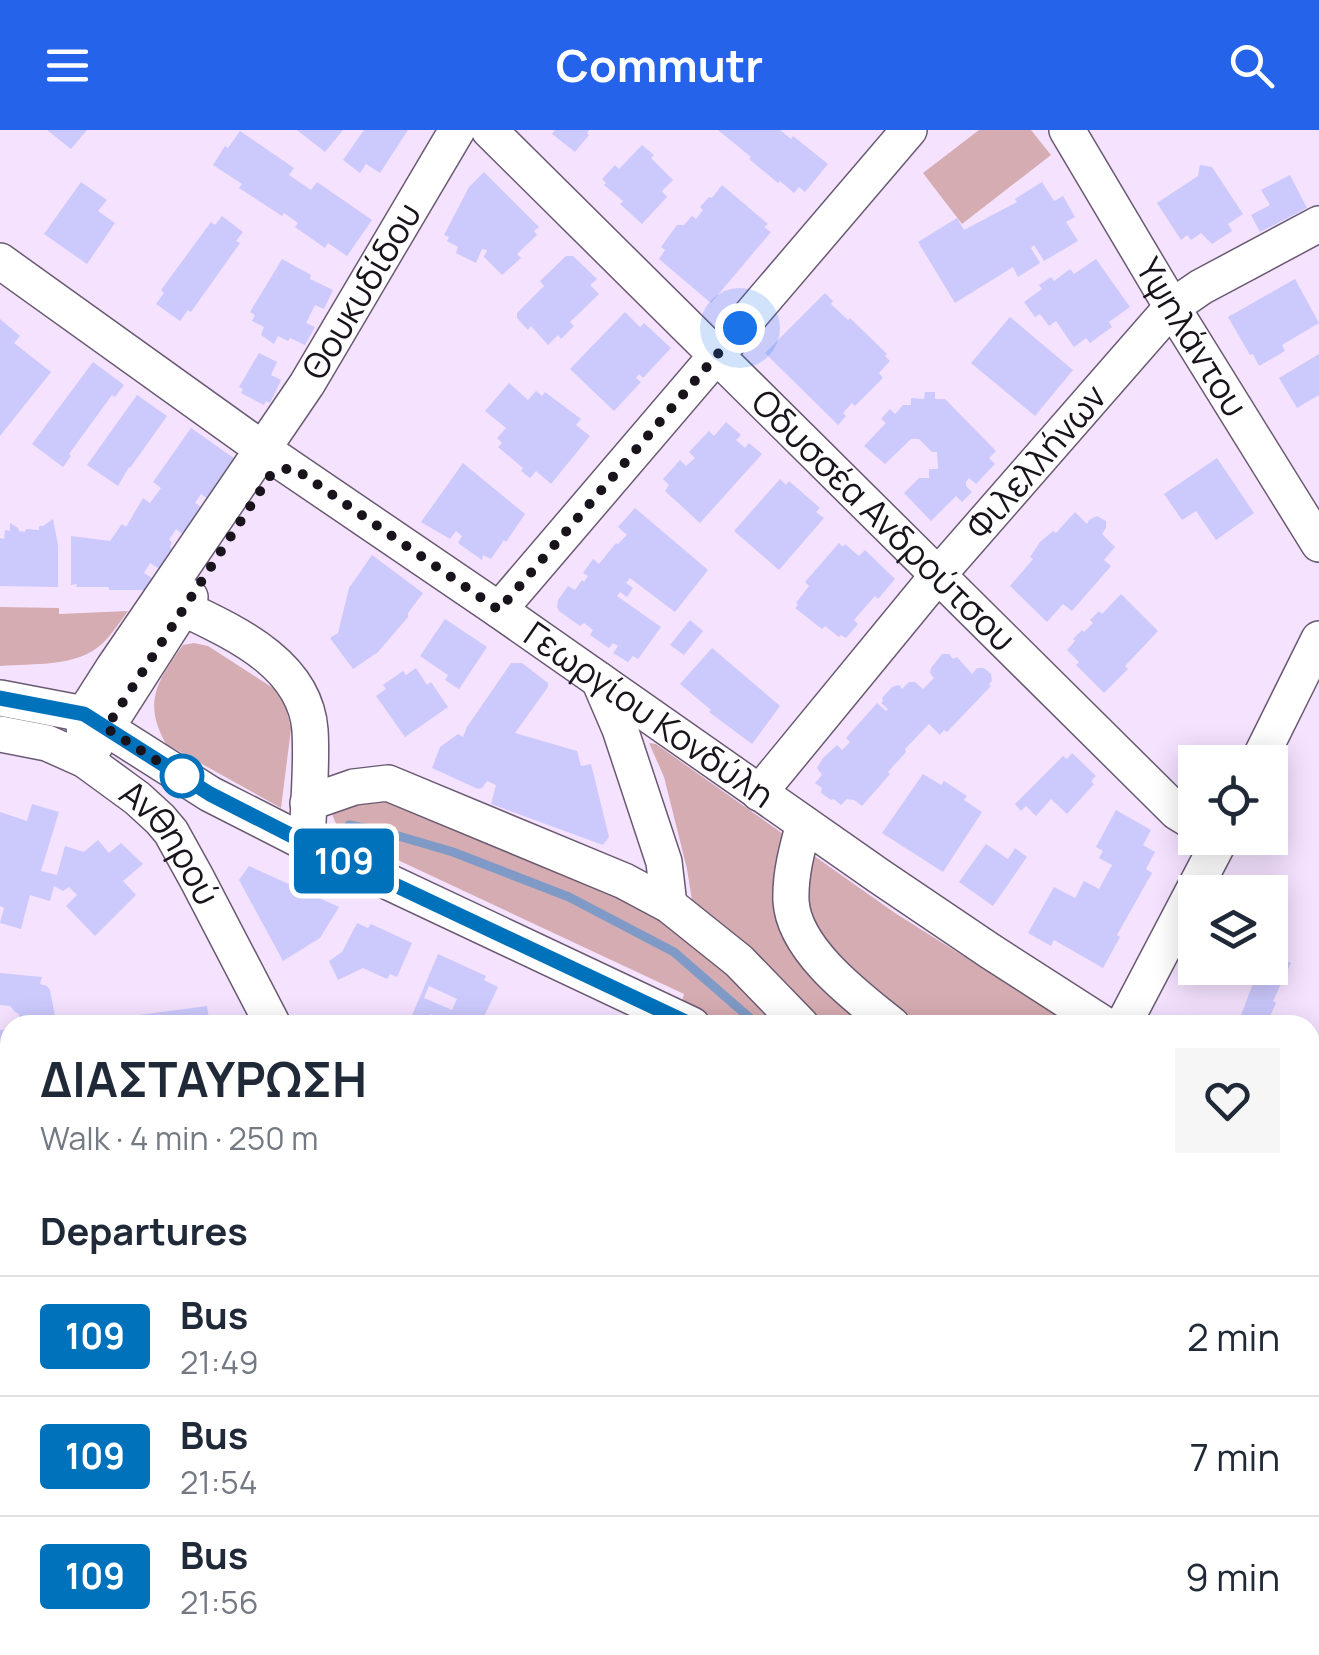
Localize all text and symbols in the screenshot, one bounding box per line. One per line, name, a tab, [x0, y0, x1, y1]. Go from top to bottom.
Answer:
text: Commutr	[556, 34, 763, 96]
icon: menu	[40, 38, 95, 93]
icon: search	[1224, 38, 1279, 93]
street label: Θουκυδίδου	[290, 193, 432, 388]
street label: Υψηλάντου	[1125, 249, 1259, 426]
your location	[715, 303, 765, 353]
street label: Φιλελλήνων	[955, 373, 1117, 549]
street label: Οδυσσέα Ανδρούτσου	[741, 378, 1027, 662]
street label: Γεωργίου Κονδύλη	[515, 610, 784, 818]
map controls	[1178, 745, 1288, 985]
button: locate	[1178, 745, 1288, 855]
unlabelled marker	[161, 755, 203, 797]
street label: Ανθηρού	[110, 768, 231, 913]
line badge: 109	[286, 828, 402, 894]
text: 109	[314, 837, 374, 885]
button: layers	[1178, 875, 1288, 985]
text: ΔΙΑΣΤΑΥΡΩΣΗ	[40, 1046, 367, 1111]
button: heart	[1175, 1048, 1280, 1153]
text: Walk · 4 min · 250 m	[40, 1116, 318, 1160]
text: Departures	[40, 1204, 248, 1256]
text: Bus	[180, 1288, 248, 1340]
text: 2 min	[1187, 1310, 1280, 1362]
text: 109	[65, 1312, 125, 1360]
text: 21:49	[180, 1340, 259, 1384]
text: Bus	[180, 1408, 248, 1460]
text: 7 min	[1190, 1430, 1280, 1482]
text: 109	[65, 1432, 125, 1480]
text: 21:54	[180, 1460, 258, 1504]
text: Bus	[180, 1528, 248, 1580]
text: 9 min	[1185, 1550, 1280, 1602]
text: 109	[65, 1552, 125, 1600]
text: 21:56	[180, 1580, 259, 1624]

